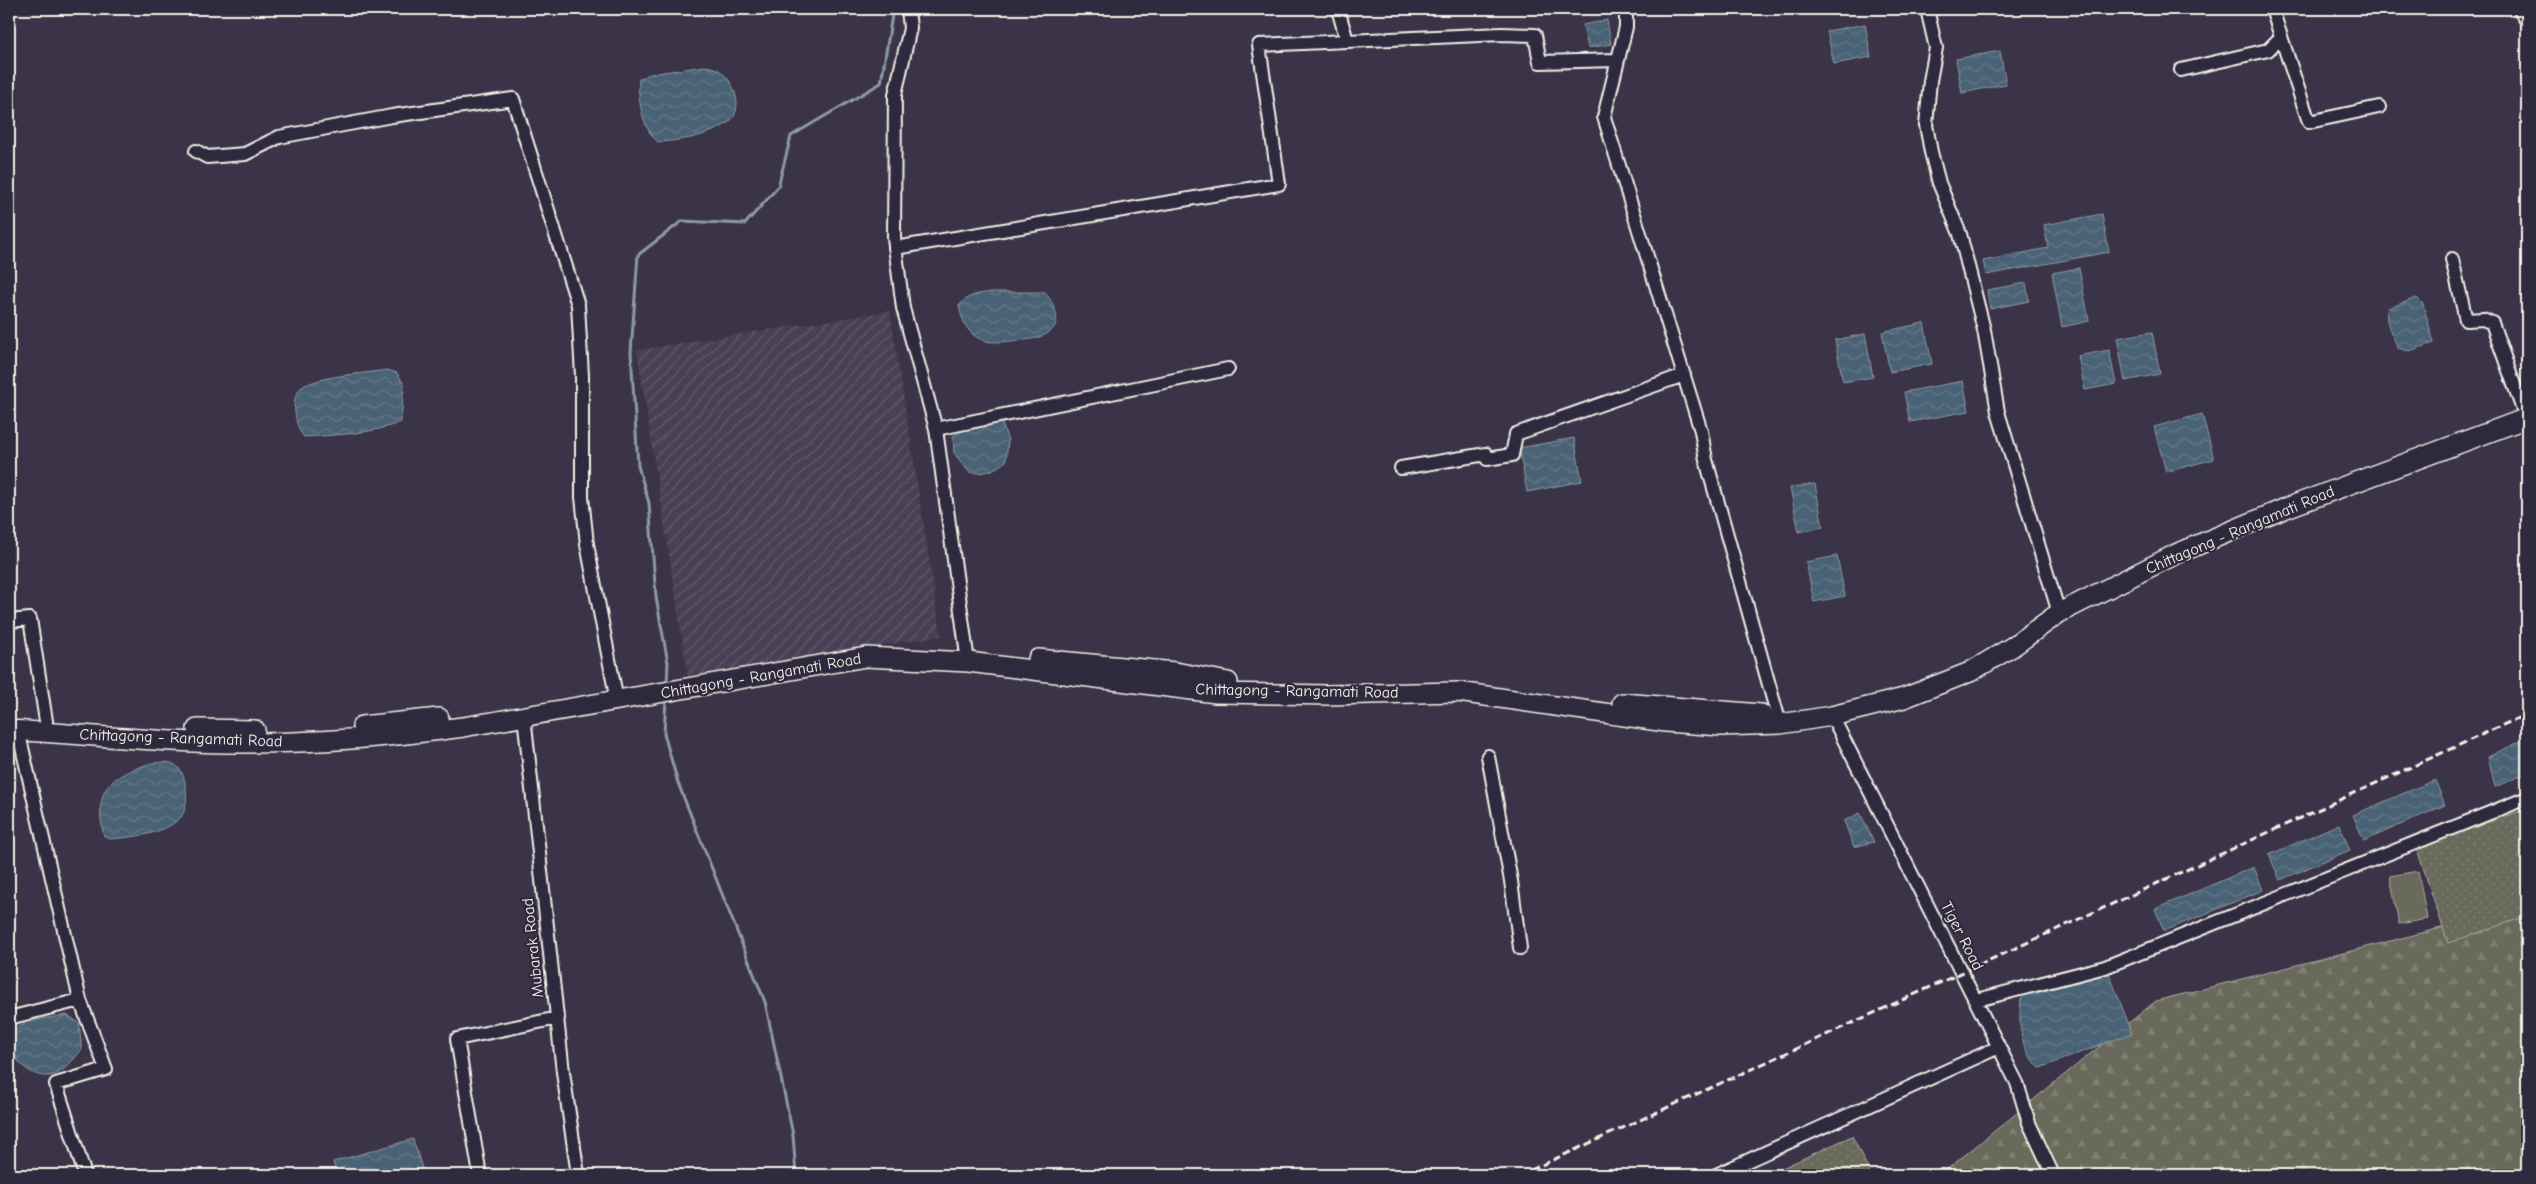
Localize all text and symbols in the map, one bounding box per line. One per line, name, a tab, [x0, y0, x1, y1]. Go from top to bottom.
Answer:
street label: Chittagong - Rangamati Road	[2143, 482, 2337, 578]
street label: Chittagong - Rangamati Road	[659, 649, 863, 703]
street label: Chittagong - Rangamati Road	[1195, 680, 1399, 702]
street label: Chittagong - Rangamati Road	[79, 725, 283, 751]
street label: Mubarak Road	[519, 897, 547, 999]
street label: Tiger Road	[1937, 899, 1987, 973]

